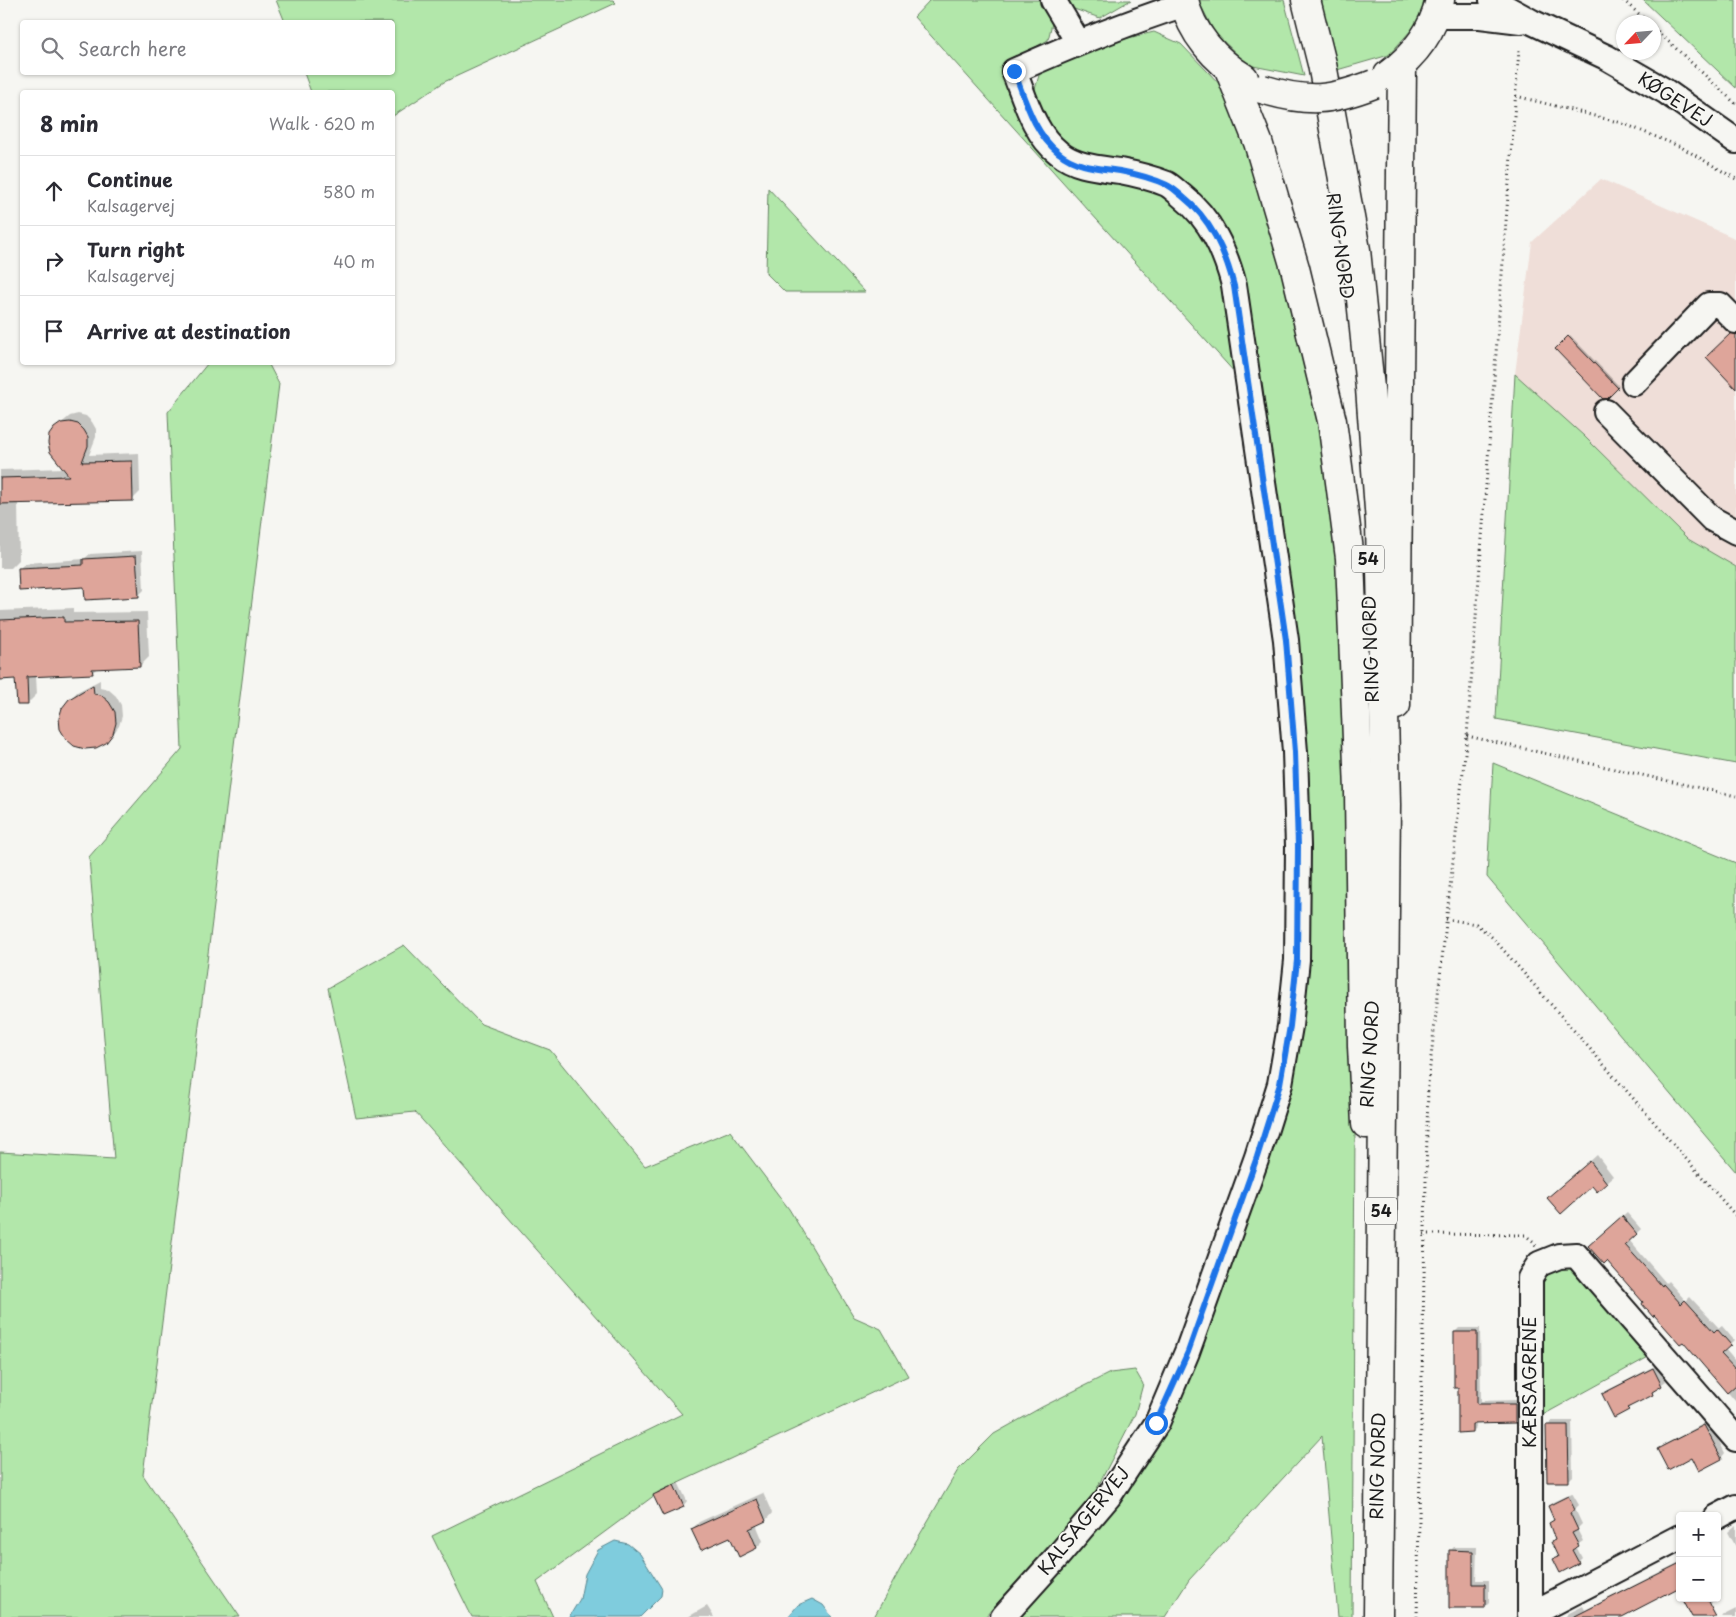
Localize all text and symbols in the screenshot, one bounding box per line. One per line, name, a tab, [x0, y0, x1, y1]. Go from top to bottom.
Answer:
north arrow	[1616, 15, 1661, 60]
search box	[20, 20, 395, 75]
icon: search	[38, 34, 66, 62]
text: Search here	[78, 34, 187, 62]
route end	[1003, 60, 1026, 83]
street label: KØGEVEJ	[1633, 64, 1718, 133]
text: 8 min	[40, 107, 99, 139]
text: Walk · 620 m	[269, 111, 375, 135]
text: Continue	[87, 165, 173, 193]
icon: ahead	[40, 177, 68, 205]
text: 580 m	[323, 179, 375, 203]
street label: RING NORD	[1321, 191, 1362, 301]
text: Kalsagervej	[87, 193, 175, 217]
text: Turn right	[87, 235, 185, 263]
icon: right	[40, 247, 68, 275]
text: 40 m	[333, 249, 375, 273]
text: Kalsagervej	[87, 263, 175, 287]
icon: arrive	[40, 317, 68, 345]
text: Arrive at destination	[87, 317, 291, 345]
road number: 54	[1352, 546, 1384, 572]
street label: RING NORD	[1354, 595, 1385, 703]
street label: RING NORD	[1352, 1000, 1385, 1108]
road number: 54	[1365, 1198, 1397, 1224]
street label: KÆRSAGRENE	[1515, 1316, 1542, 1448]
route start	[1145, 1412, 1168, 1435]
street label: RING NORD	[1362, 1412, 1391, 1520]
street label: KALSAGERVEJ	[1030, 1460, 1135, 1580]
map controls	[1676, 1512, 1721, 1602]
button: +	[1676, 1512, 1721, 1557]
button: −	[1676, 1557, 1721, 1602]

